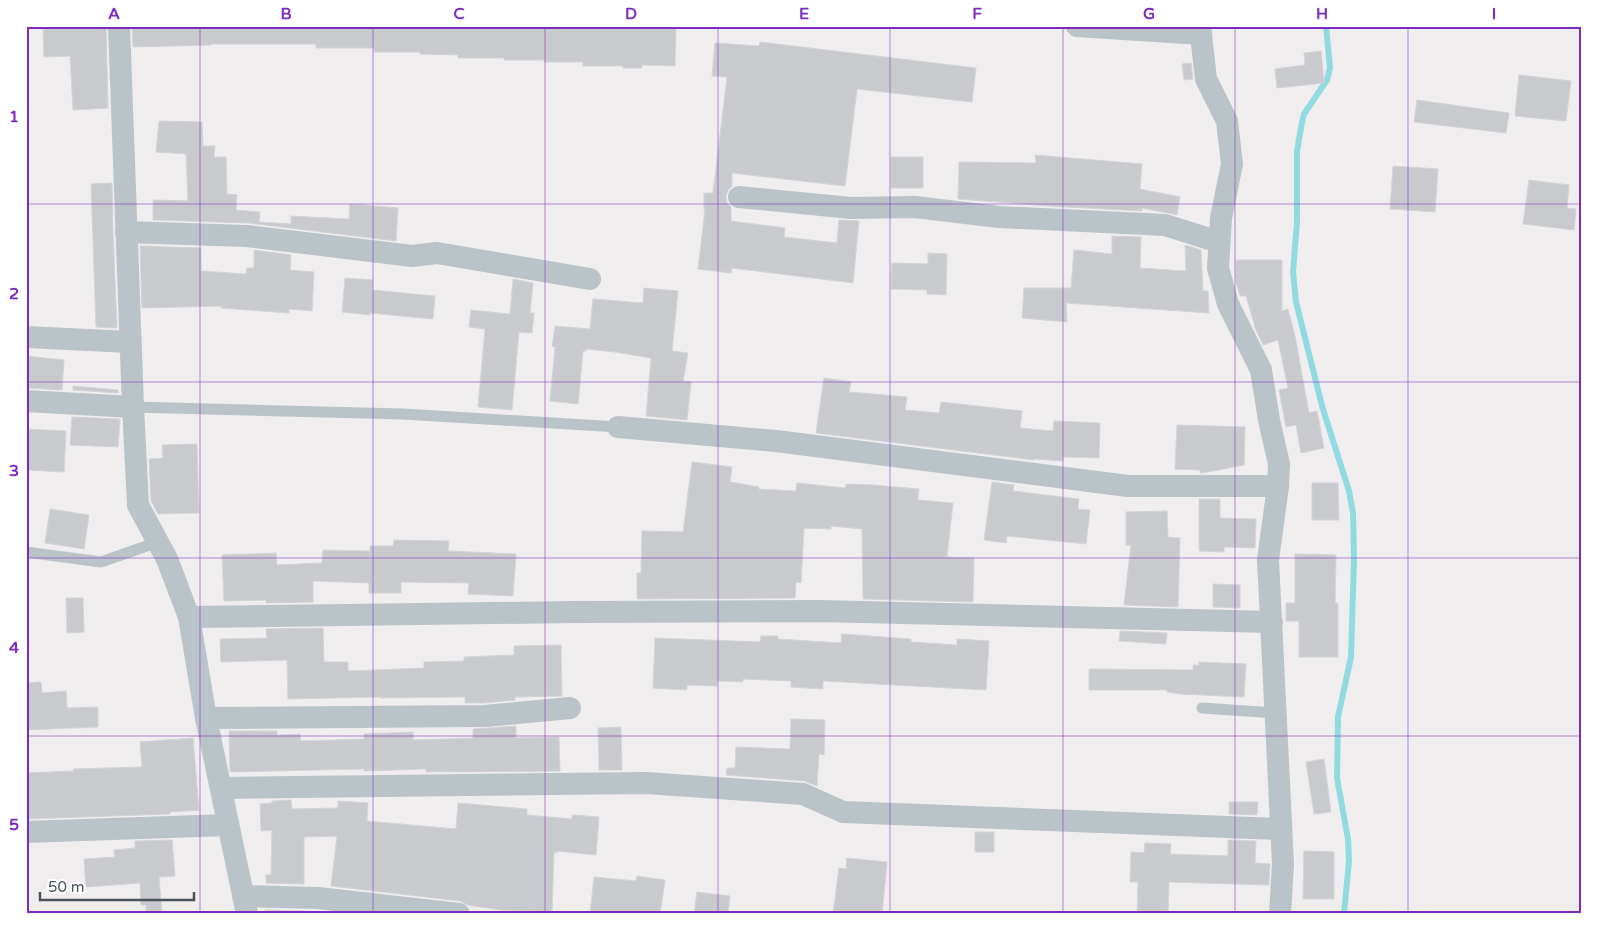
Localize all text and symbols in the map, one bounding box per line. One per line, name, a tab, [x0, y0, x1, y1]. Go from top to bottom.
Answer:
text: A	[108, 4, 120, 24]
text: B	[280, 4, 292, 24]
text: C	[453, 4, 465, 24]
text: D	[625, 4, 637, 24]
text: E	[799, 4, 809, 24]
text: F	[972, 4, 982, 24]
text: G	[1143, 4, 1155, 24]
text: H	[1316, 4, 1328, 24]
text: I	[1492, 4, 1496, 24]
text: 1	[9, 107, 19, 127]
text: 2	[9, 284, 19, 304]
text: 3	[9, 461, 19, 481]
text: 4	[9, 638, 19, 658]
text: 5	[9, 815, 19, 835]
scale bar	[40, 870, 194, 902]
text: 50 m	[48, 878, 85, 896]

